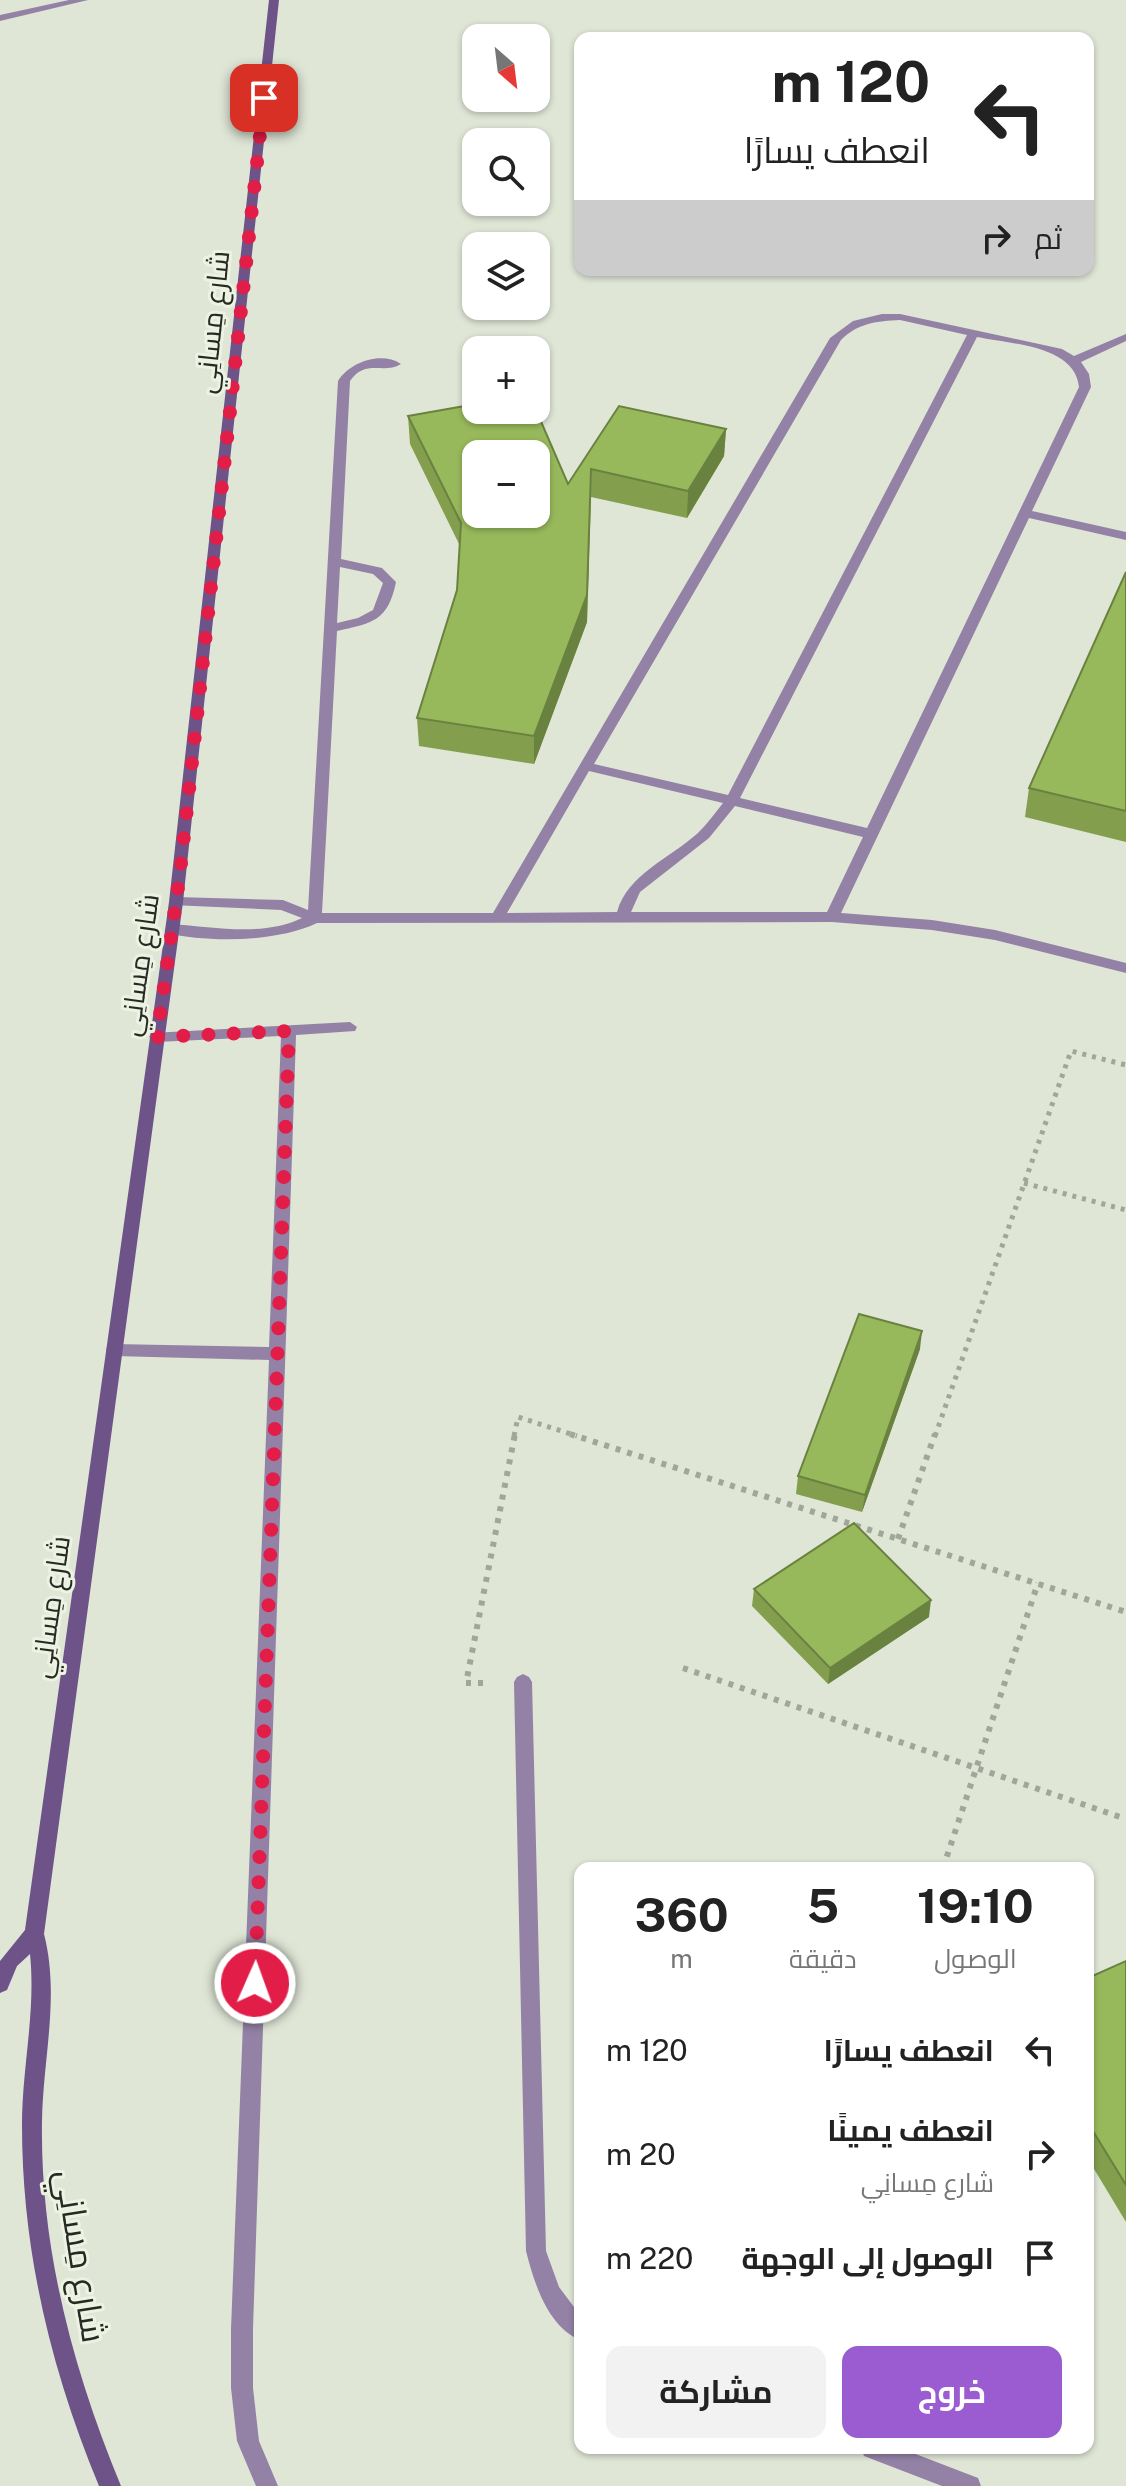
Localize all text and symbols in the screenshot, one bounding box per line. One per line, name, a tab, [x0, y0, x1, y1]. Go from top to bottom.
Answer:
north arrow	[462, 24, 550, 112]
map controls	[462, 24, 550, 528]
text: 120 m	[772, 49, 930, 115]
pin	[230, 64, 298, 132]
icon: left	[958, 64, 1062, 168]
icon: arrive	[242, 76, 286, 120]
button: search	[462, 128, 550, 216]
text: انعطف يسارًا	[744, 129, 930, 171]
icon: right	[974, 216, 1018, 260]
text: ثم	[1034, 220, 1062, 256]
button: layers	[462, 232, 550, 320]
street label: شارع مِسانِي	[188, 249, 241, 396]
button: +	[462, 336, 550, 424]
button: −	[462, 440, 550, 528]
street label: شارع مِسانِي	[112, 892, 171, 1039]
street label: شارع مِسانِي	[23, 1534, 82, 1681]
text: 5	[807, 1877, 839, 1934]
text: 19:10	[917, 1877, 1034, 1934]
text: 360	[634, 1886, 729, 1943]
position arrow	[213, 1941, 297, 2025]
text: m	[670, 1943, 693, 1974]
text: دقيقة	[789, 1943, 857, 1974]
text: الوصول	[934, 1943, 1017, 1974]
icon: left	[1018, 2028, 1062, 2072]
text: 120 m	[606, 2032, 688, 2068]
text: انعطف يسارًا	[824, 2032, 994, 2068]
text: انعطف يمينًا	[827, 2112, 994, 2148]
icon: right	[1018, 2132, 1062, 2176]
text: 20 m	[606, 2136, 676, 2172]
street label: شارع مِسانِي	[41, 2167, 114, 2346]
text: شارع مِسانِي	[861, 2167, 994, 2198]
icon: arrive	[1018, 2236, 1062, 2280]
text: 220 m	[606, 2240, 693, 2276]
text: الوصول إلى الوجهة	[741, 2240, 994, 2276]
button: مشاركة	[606, 2346, 826, 2438]
button: خروج	[842, 2346, 1062, 2438]

